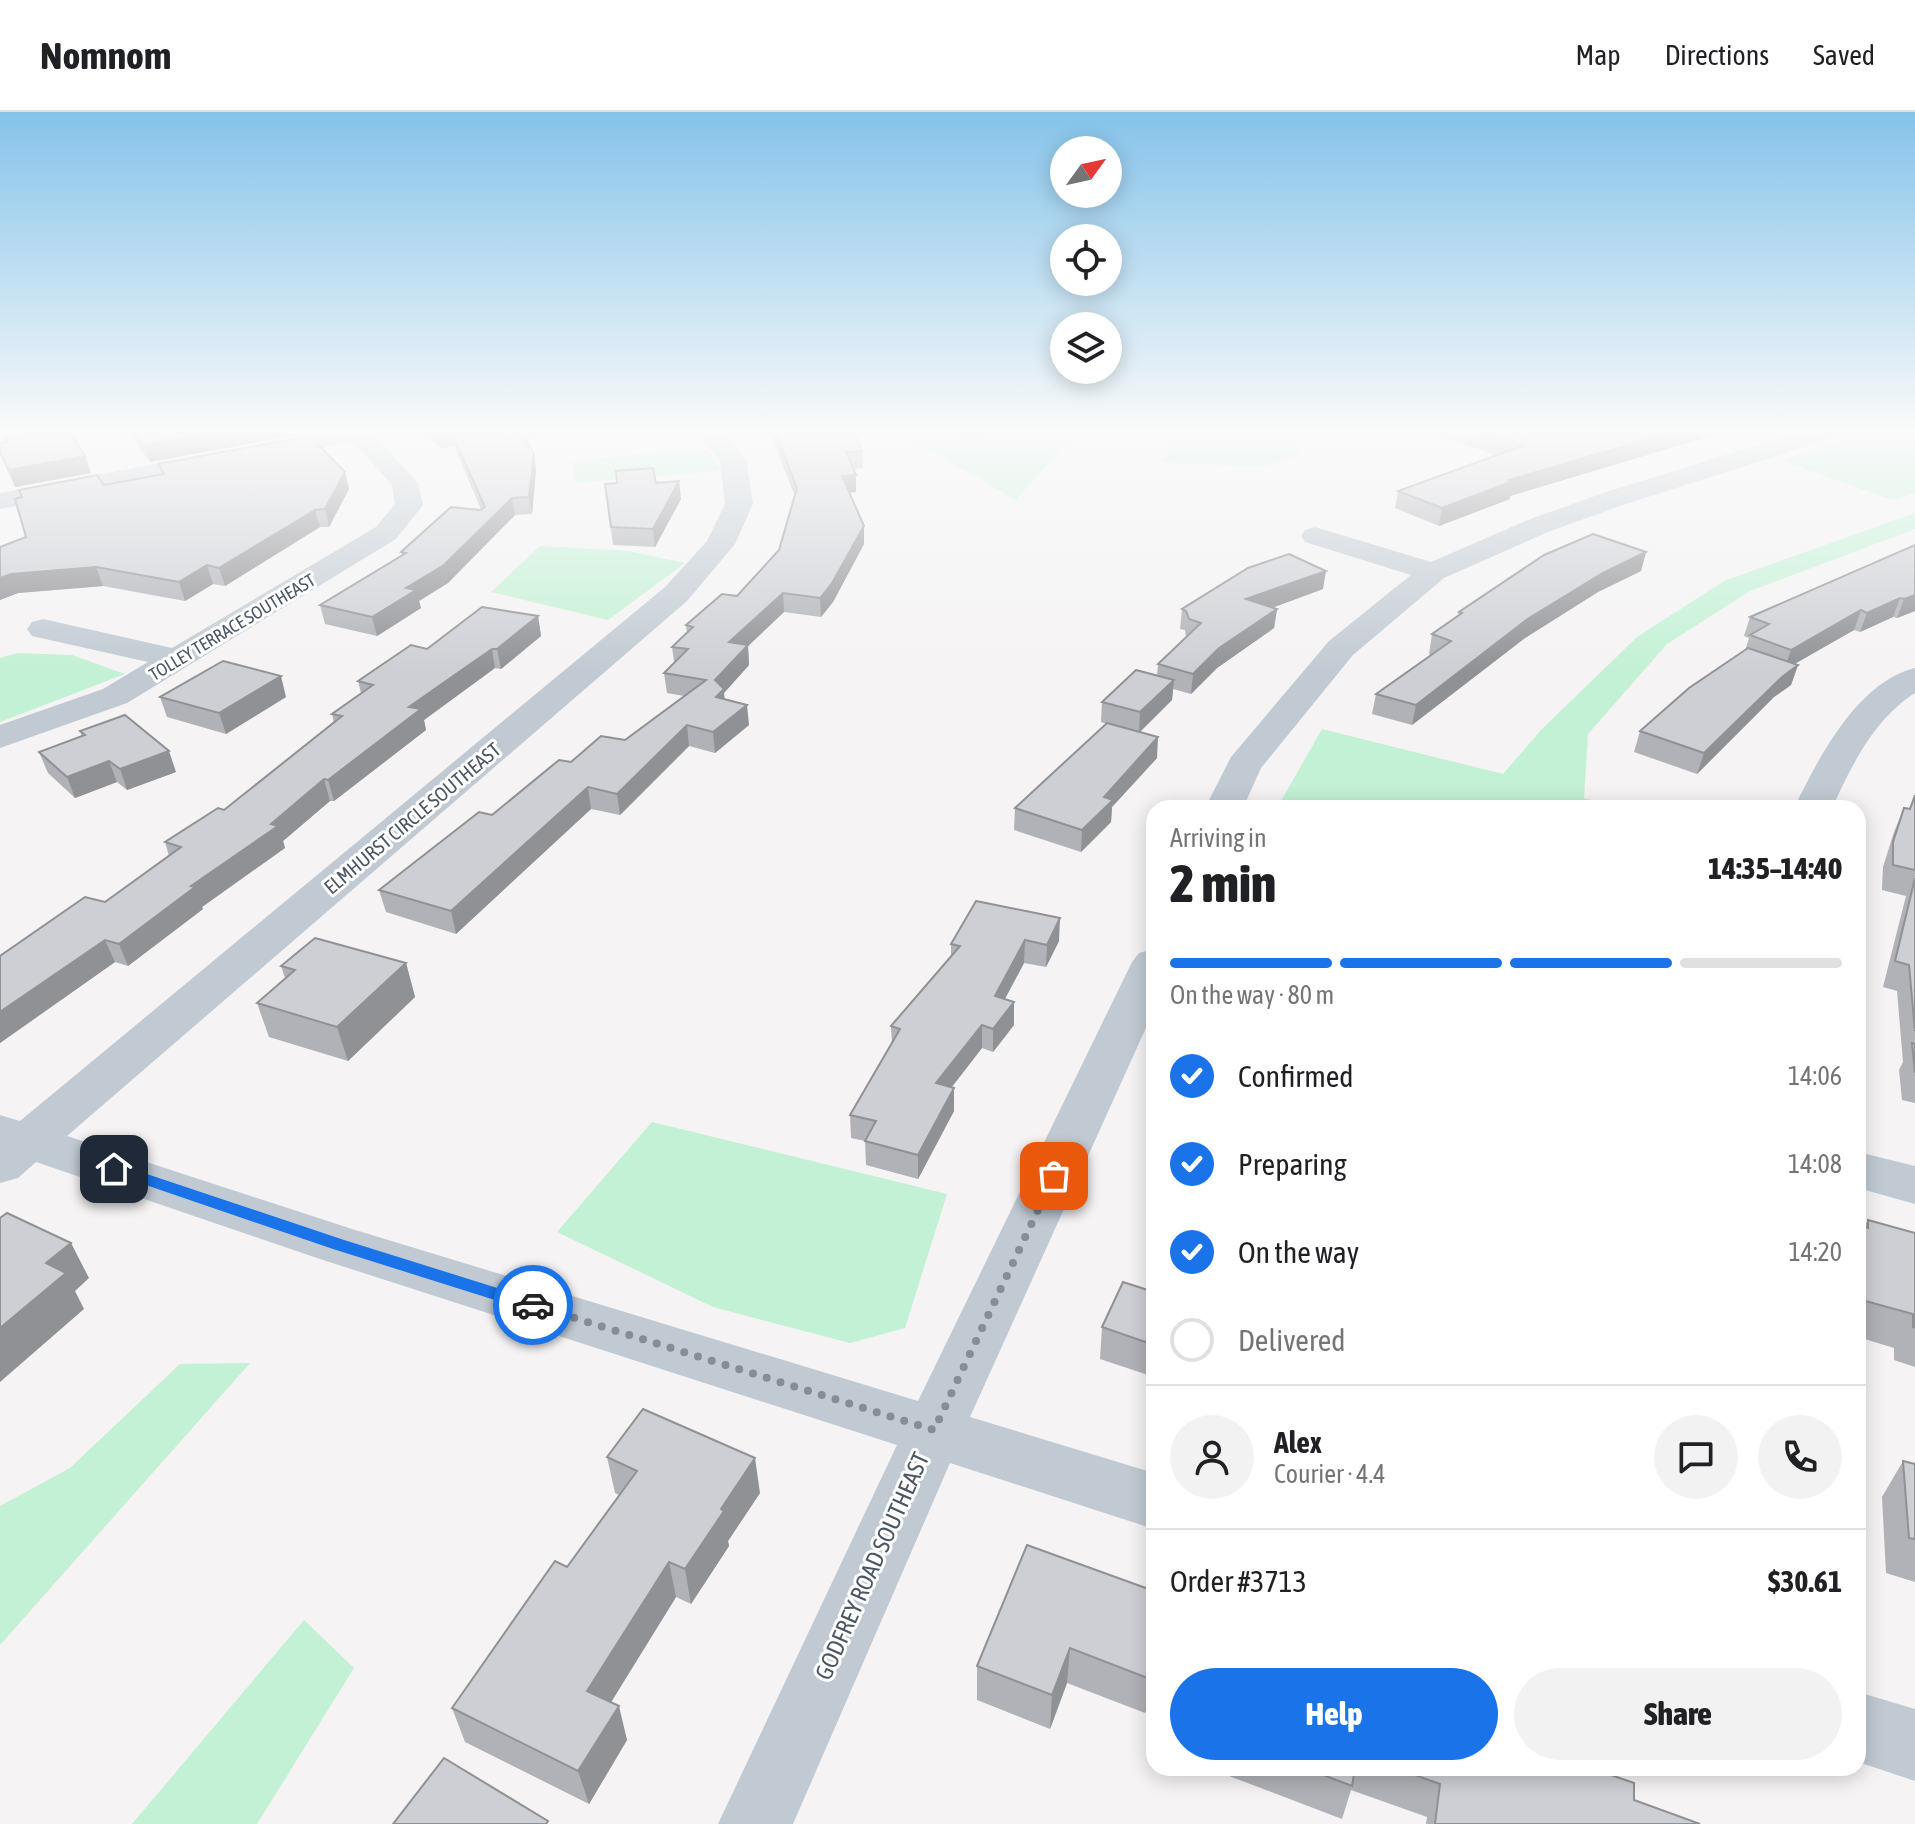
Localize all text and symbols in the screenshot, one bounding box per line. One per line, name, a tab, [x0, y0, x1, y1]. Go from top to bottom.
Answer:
text: Nomnom	[40, 34, 171, 77]
text: Map	[1576, 39, 1621, 71]
text: Directions	[1665, 39, 1769, 71]
text: Saved	[1813, 39, 1875, 71]
north arrow	[1050, 136, 1122, 208]
map controls	[1050, 136, 1122, 384]
button: locate	[1050, 224, 1122, 296]
button: layers	[1050, 312, 1122, 384]
street label: TOLLEY TERRACE SOUTHEAST	[145, 569, 319, 685]
street label: ELMHURST CIRCLE SOUTHEAST	[319, 737, 505, 898]
text: Arriving in	[1170, 823, 1267, 853]
text: 14:35–14:40	[1708, 851, 1842, 885]
text: 2 min	[1170, 853, 1276, 913]
text: On the way · 80 m	[1170, 980, 1334, 1010]
icon: check	[1170, 1054, 1214, 1098]
text: Confirmed	[1238, 1059, 1353, 1093]
text: 14:06	[1788, 1061, 1842, 1091]
pin	[80, 1135, 148, 1203]
pin	[1020, 1142, 1088, 1210]
icon: check	[1170, 1142, 1214, 1186]
icon: home	[92, 1147, 136, 1191]
text: Preparing	[1238, 1147, 1347, 1181]
text: 14:08	[1788, 1149, 1842, 1179]
icon: bag	[1032, 1154, 1076, 1198]
icon: check	[1170, 1230, 1214, 1274]
text: On the way	[1238, 1235, 1359, 1269]
text: 14:20	[1788, 1237, 1842, 1267]
courier	[493, 1265, 573, 1345]
icon: car	[511, 1283, 555, 1327]
text: Delivered	[1238, 1323, 1346, 1357]
button: person	[1170, 1415, 1254, 1499]
button: chat	[1654, 1415, 1738, 1499]
button: phone	[1758, 1415, 1842, 1499]
text: Alex	[1274, 1425, 1322, 1459]
street label: GODFREY ROAD SOUTHEAST	[810, 1448, 934, 1684]
text: Courier · 4.4	[1274, 1459, 1385, 1489]
text: Order #3713	[1170, 1564, 1307, 1598]
text: $30.61	[1768, 1564, 1842, 1598]
button: Help	[1170, 1668, 1498, 1760]
button: Share	[1514, 1668, 1842, 1760]

